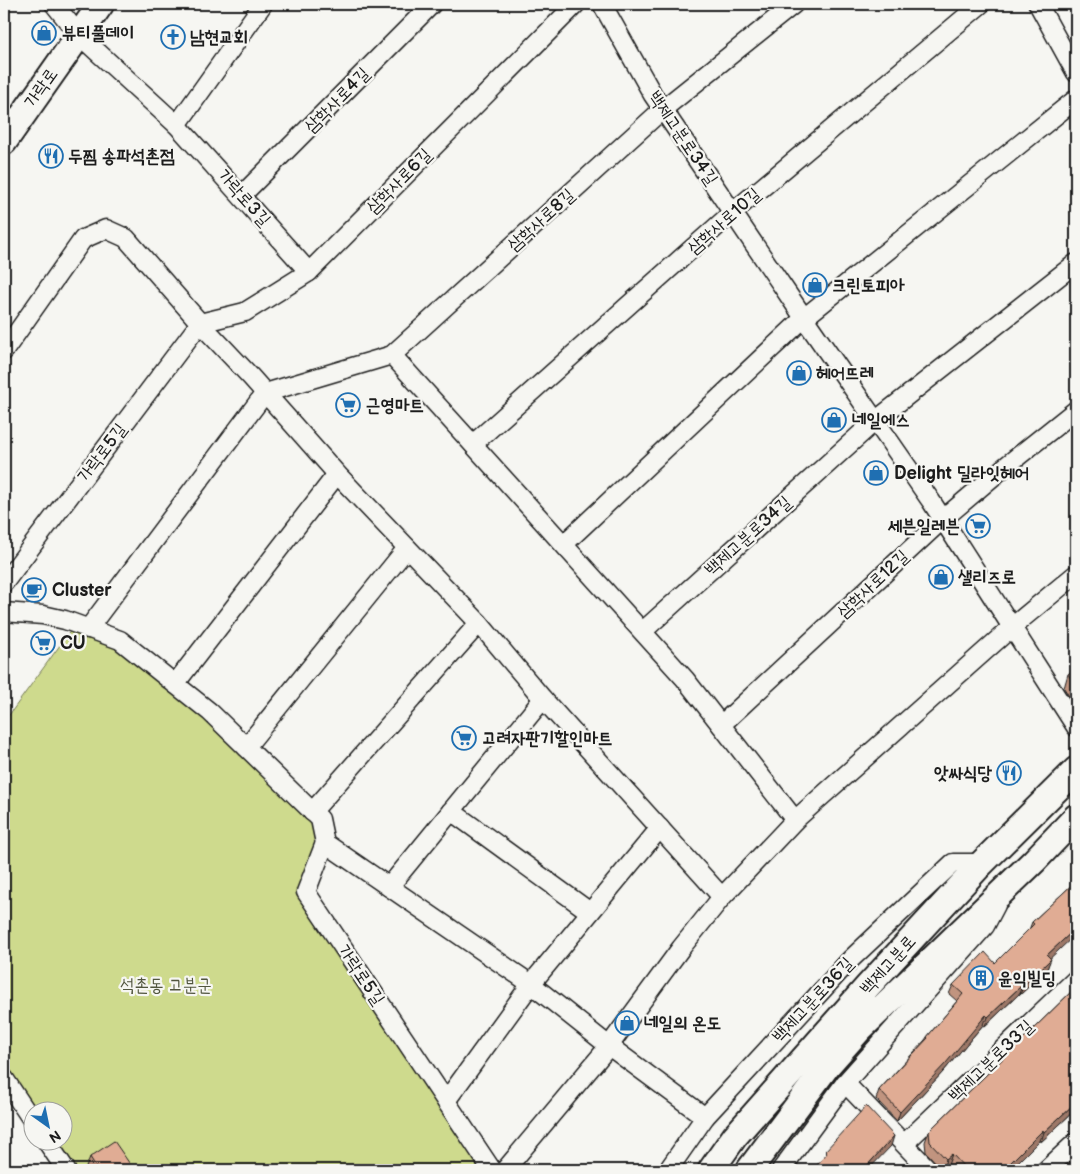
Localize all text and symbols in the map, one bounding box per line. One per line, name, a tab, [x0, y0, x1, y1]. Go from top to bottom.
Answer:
shop icon: 뷰티풀데이	[31, 20, 57, 46]
place label: 뷰티풀데이	[62, 23, 134, 44]
church icon: 남현교회	[160, 24, 186, 50]
place label: 남현교회	[190, 27, 248, 48]
street label: 삼학사로4길	[300, 63, 374, 137]
street label: 가락로	[20, 64, 62, 112]
street label: 백제고분로34길	[644, 87, 722, 189]
restaurant icon: 두찜 송파석촌점	[38, 143, 64, 169]
street label: 삼학사로6길	[362, 144, 436, 218]
place label: 두찜 송파석촌점	[68, 146, 175, 167]
street label: 가락로3길	[213, 165, 275, 231]
street label: 삼학사로10길	[683, 183, 765, 258]
street label: 삼학사로8길	[503, 184, 579, 256]
shop icon: 크린토피아	[802, 272, 828, 298]
place label: 크린토피아	[832, 275, 905, 296]
shop icon: 헤어뜨레	[786, 360, 812, 386]
place label: 헤어뜨레	[816, 363, 874, 384]
supermarket icon: 근영마트	[335, 392, 361, 418]
place label: 근영마트	[366, 395, 424, 416]
shop icon: 네일에스	[821, 407, 847, 433]
place label: 네일에스	[852, 410, 910, 431]
street label: 가락로5길	[73, 419, 131, 487]
shop icon: Delight 딜라잇헤어	[863, 460, 889, 486]
place label: Delight 딜라잇헤어	[894, 463, 1029, 484]
street label: 백제고분로34길	[700, 491, 796, 580]
supermarket icon: 세븐일레븐	[965, 513, 991, 539]
place label: 세븐일레븐	[888, 516, 960, 537]
street label: 삼학사로12길	[833, 545, 913, 622]
shop icon: 샐리즈로	[928, 564, 954, 590]
place label: 샐리즈로	[958, 567, 1016, 588]
cafe icon: Cluster	[21, 577, 47, 603]
place label: Cluster	[52, 580, 112, 601]
supermarket icon: CU	[30, 630, 56, 656]
place label: CU	[60, 633, 86, 654]
supermarket icon: 고려자판기할인마트	[451, 725, 477, 751]
place label: 고려자판기할인마트	[482, 728, 612, 749]
restaurant icon: 앗싸식당	[996, 760, 1022, 786]
place label: 앗싸식당	[934, 763, 993, 784]
street label: 백제고분로	[856, 931, 920, 999]
street label: 가락로5길	[333, 941, 389, 1010]
street label: 백제고분로36길	[768, 953, 858, 1047]
building icon: 윤익빌딩	[968, 965, 994, 991]
place label: 윤익빌딩	[998, 968, 1056, 989]
park label: 석촌동 고분군	[120, 975, 212, 996]
shop icon: 네일의 온도	[614, 1010, 640, 1036]
place label: 네일의 온도	[644, 1013, 721, 1034]
street label: 백제고분로33길	[944, 1015, 1038, 1106]
north arrow	[22, 1102, 72, 1152]
text: N	[46, 1126, 64, 1146]

